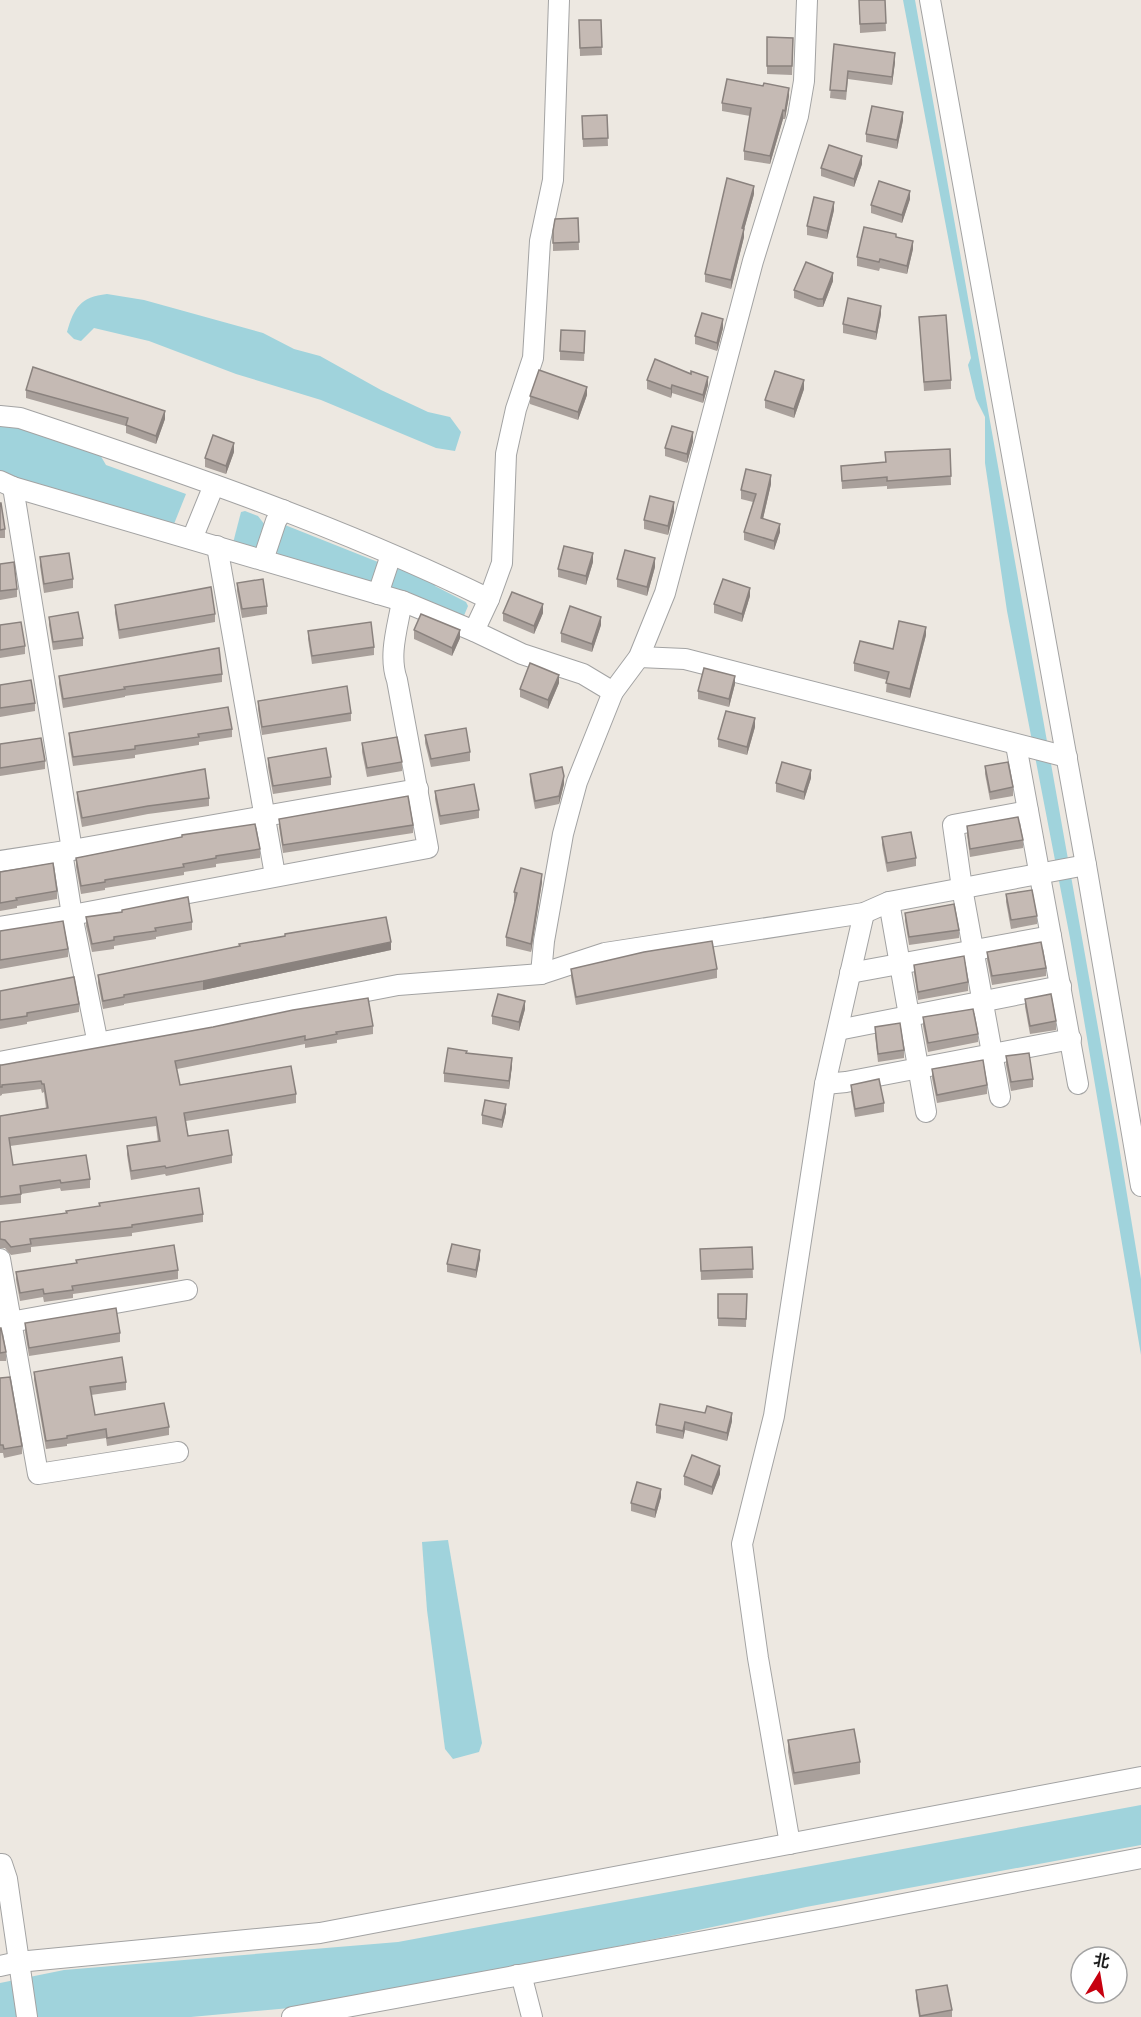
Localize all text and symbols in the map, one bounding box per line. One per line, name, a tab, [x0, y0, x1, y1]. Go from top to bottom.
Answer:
north arrow	[1069, 1945, 1129, 2005]
text: 北	[1092, 1950, 1111, 1972]

